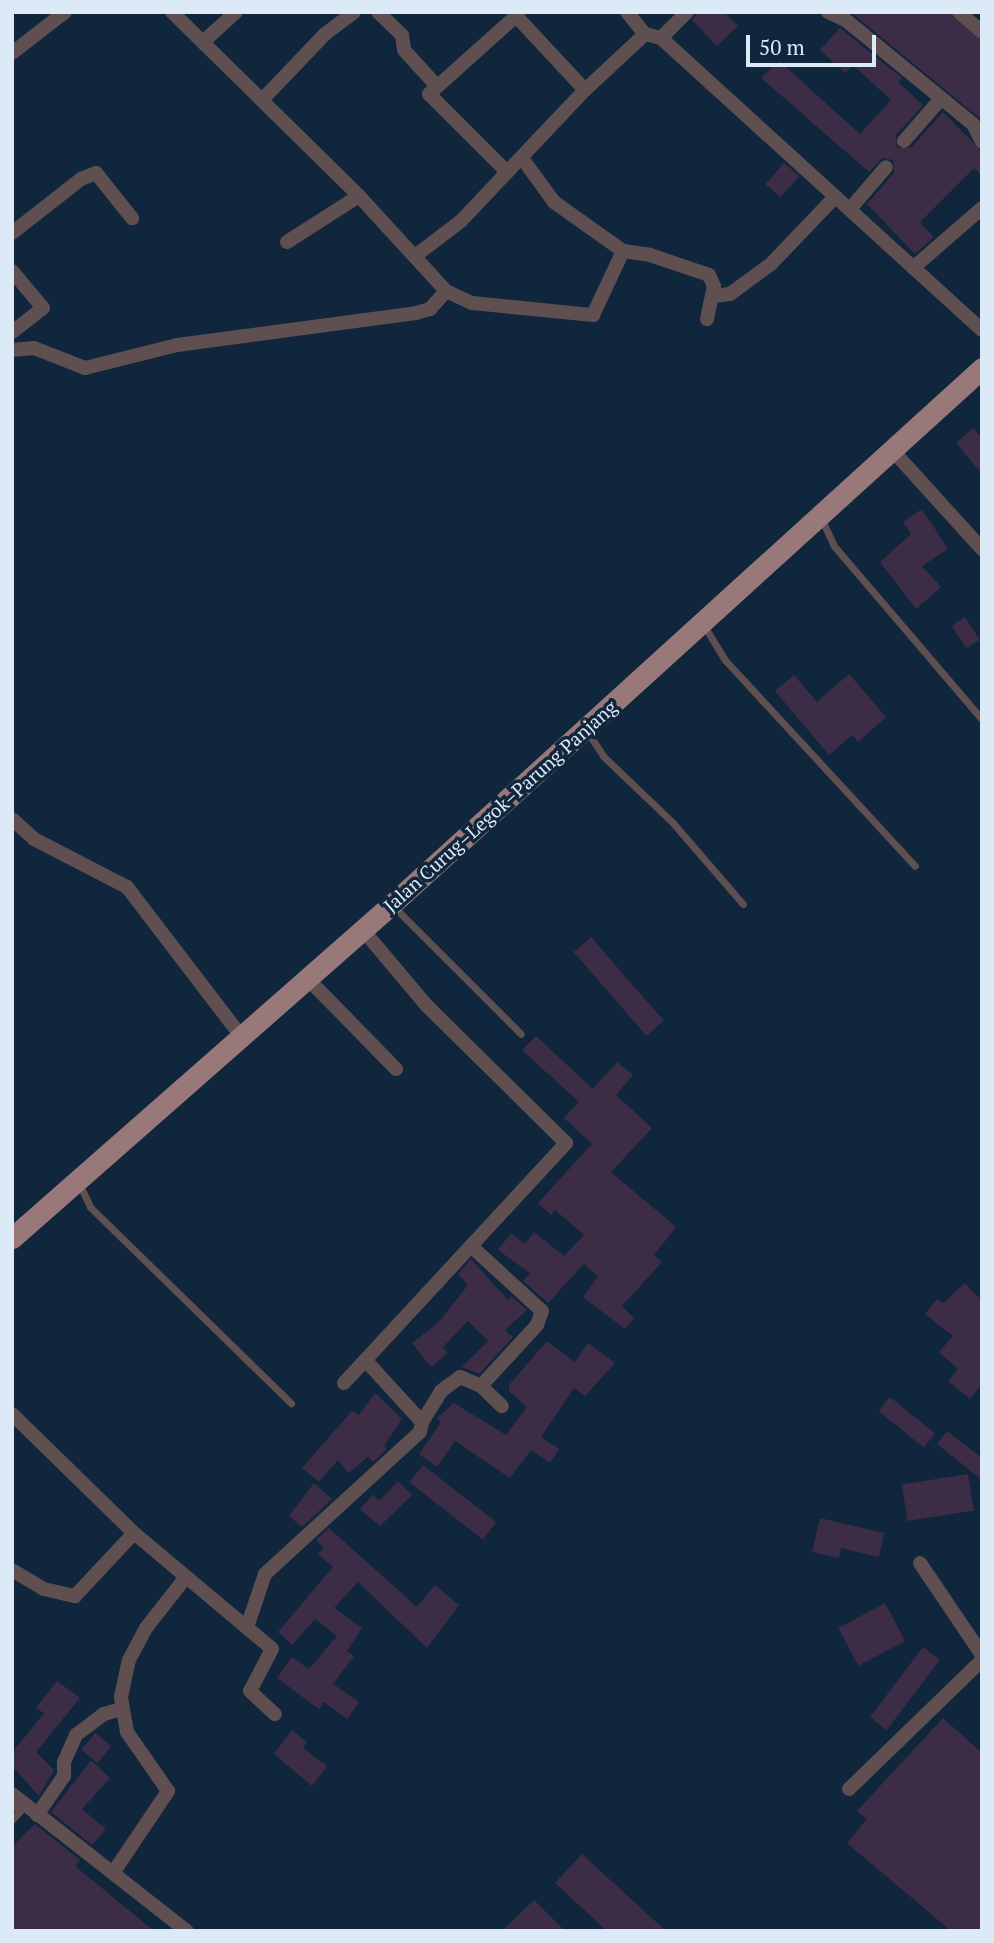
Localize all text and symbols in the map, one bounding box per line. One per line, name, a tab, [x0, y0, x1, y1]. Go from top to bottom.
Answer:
scale bar	[749, 21, 878, 65]
text: 50 m	[759, 33, 805, 61]
street label: Jalan Curug–Legok–Parung Panjang	[379, 695, 621, 917]

